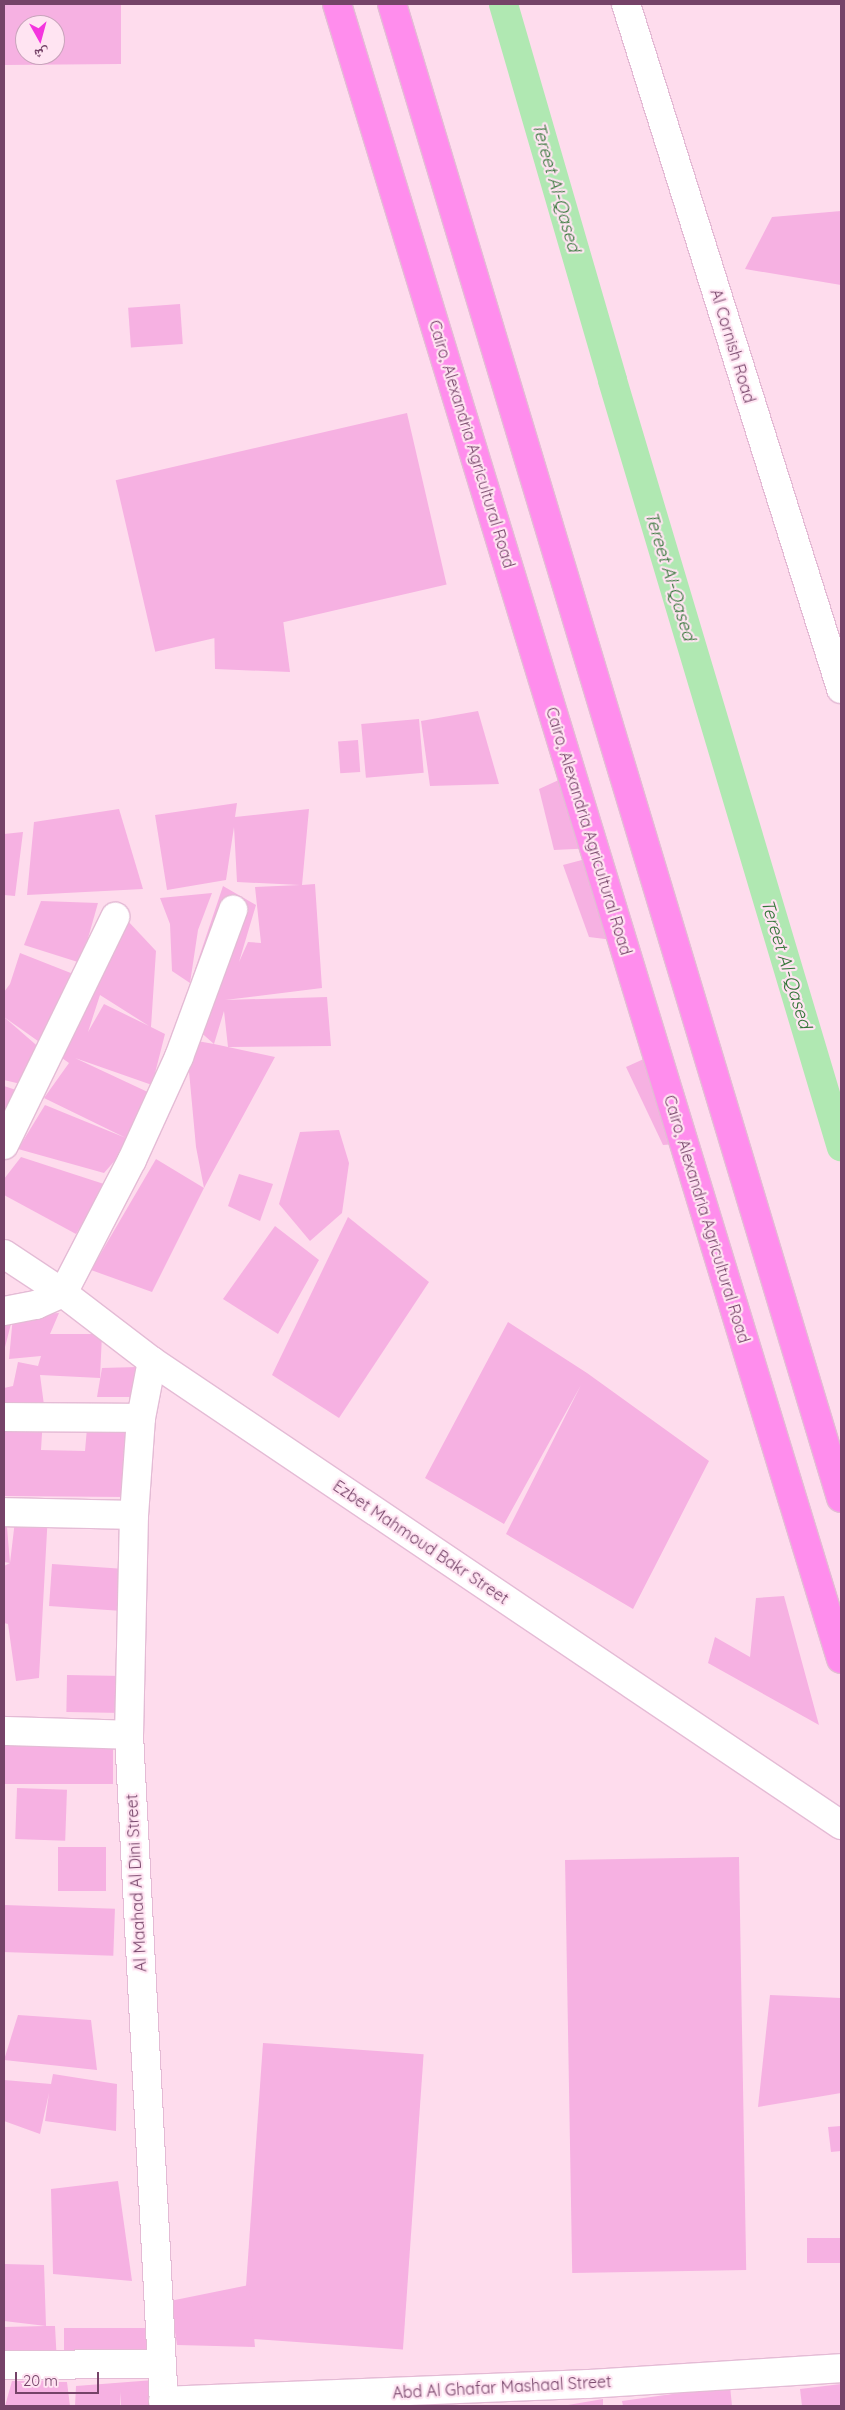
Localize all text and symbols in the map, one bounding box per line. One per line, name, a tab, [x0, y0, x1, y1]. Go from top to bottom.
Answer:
north arrow	[15, 15, 65, 65]
text: ش	[33, 44, 50, 64]
water label: Tereet Al-Qased	[527, 120, 585, 254]
street label: Al Cornish Road	[707, 287, 759, 405]
street label: Cairo, Alexandria Agricultural Road	[425, 318, 519, 570]
water label: Tereet Al-Qased	[640, 509, 700, 643]
street label: Cairo, Alexandria Agricultural Road	[542, 705, 636, 957]
water label: Tereet Al-Qased	[756, 897, 816, 1031]
street label: Cairo, Alexandria Agricultural Road	[660, 1093, 754, 1345]
street label: Ezbet Mahmoud Bakr Street	[330, 1476, 512, 1608]
street label: Al Maahad Al Dini Street	[122, 1794, 150, 1972]
scale bar	[18, 2362, 101, 2394]
text: 20 m	[23, 2371, 58, 2390]
street label: Abd Al Ghafar Mashaal Street	[392, 2372, 612, 2402]

